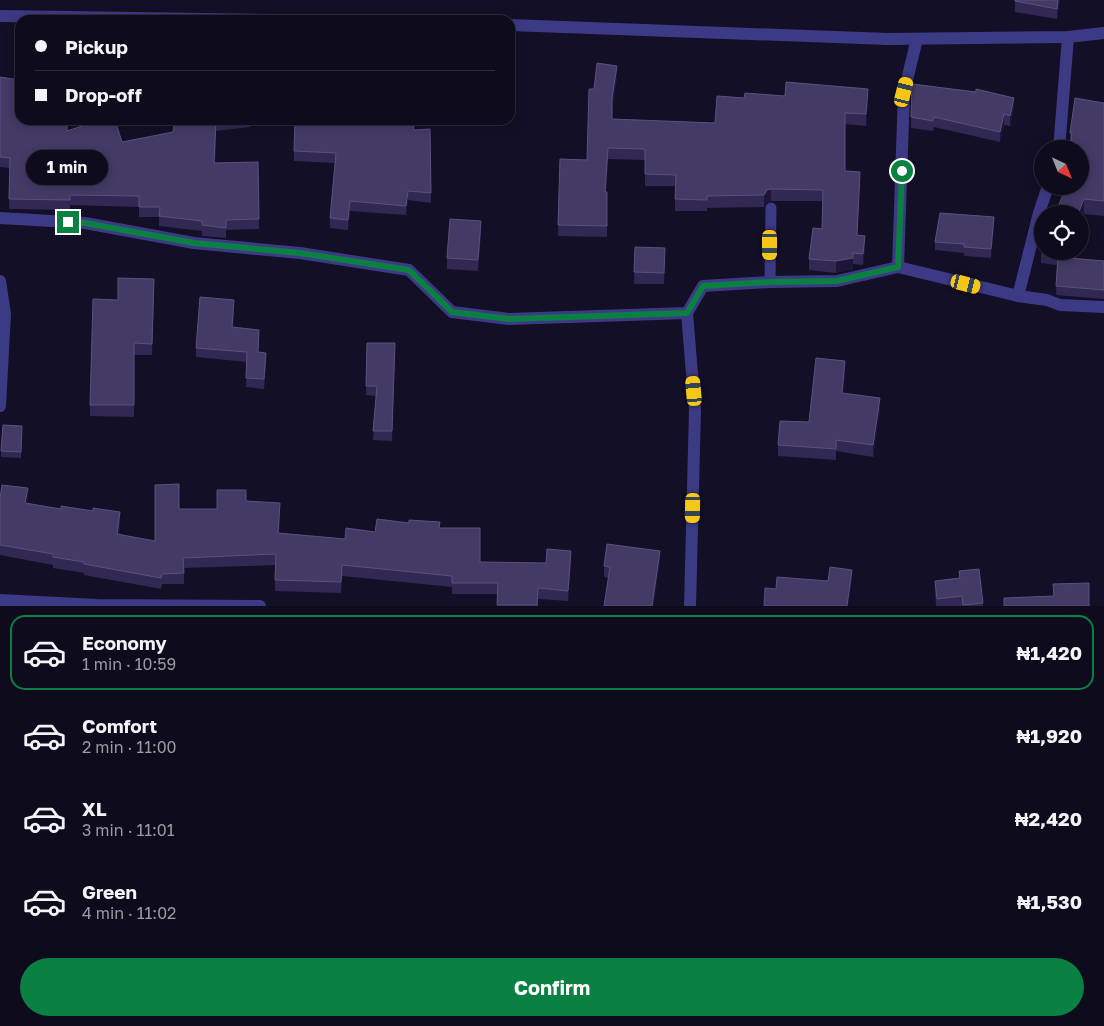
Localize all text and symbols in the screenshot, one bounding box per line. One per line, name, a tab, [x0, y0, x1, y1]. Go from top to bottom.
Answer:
text: Pickup	[65, 35, 128, 58]
car	[893, 76, 914, 108]
text: Drop-off	[65, 83, 142, 106]
north arrow	[1034, 140, 1089, 195]
map controls	[1034, 140, 1089, 260]
callout: 1 min	[27, 150, 109, 184]
text: 1 min	[47, 157, 87, 177]
route start	[891, 160, 913, 182]
button: locate	[1034, 205, 1089, 260]
route end	[57, 211, 79, 233]
car	[762, 230, 777, 260]
car	[949, 273, 982, 295]
car	[685, 375, 702, 407]
car	[685, 493, 700, 523]
icon: car	[22, 630, 67, 675]
text: Economy	[82, 631, 167, 654]
text: ₦1,420	[1017, 641, 1082, 664]
text: 1 min · 10:59	[82, 654, 176, 674]
icon: car	[22, 713, 67, 758]
text: Comfort	[82, 714, 157, 737]
text: ₦1,920	[1016, 724, 1082, 747]
text: 2 min · 11:00	[82, 737, 177, 757]
icon: car	[22, 796, 67, 841]
text: XL	[82, 797, 107, 820]
text: ₦2,420	[1015, 807, 1082, 830]
text: 3 min · 11:01	[82, 820, 174, 840]
icon: car	[22, 879, 67, 924]
text: Green	[82, 880, 137, 903]
text: ₦1,530	[1017, 890, 1082, 913]
text: 4 min · 11:02	[82, 903, 176, 923]
button: Confirm	[20, 958, 1084, 1016]

